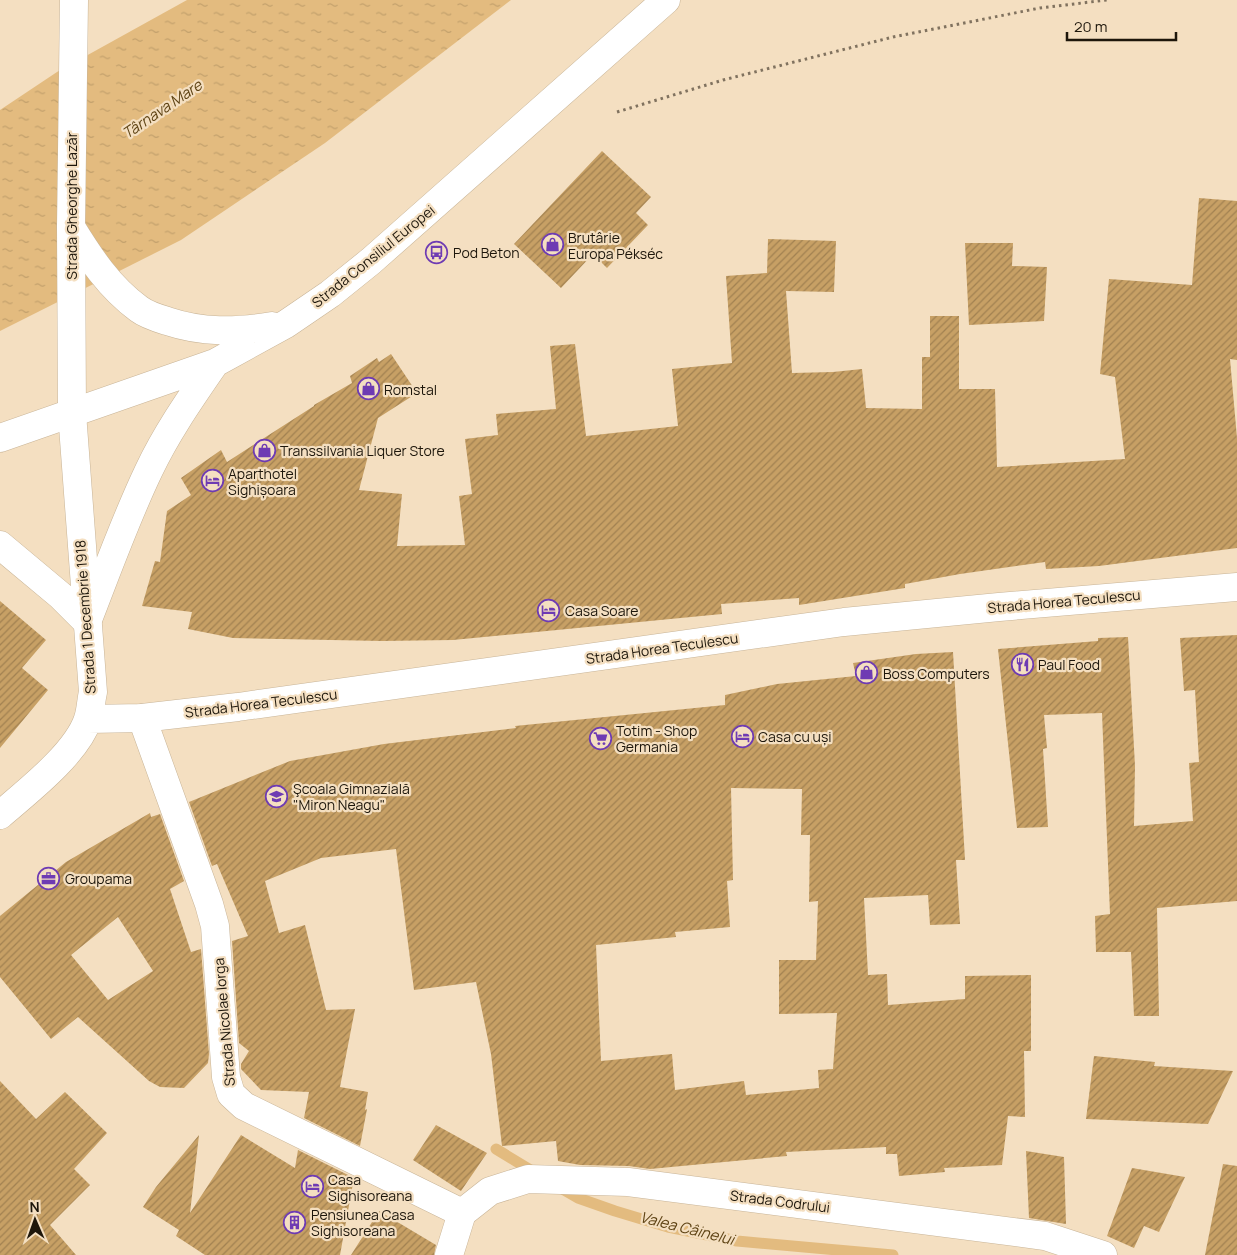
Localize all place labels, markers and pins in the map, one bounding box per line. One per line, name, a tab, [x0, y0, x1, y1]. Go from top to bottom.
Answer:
place label: Brutârie Europa Pékséc	[568, 228, 663, 263]
shop icon: Brutârie Europa Pékséc	[540, 233, 564, 257]
bus stop icon: Pod Beton	[425, 240, 449, 264]
place label: Pod Beton	[453, 243, 519, 262]
shop icon: Romstal	[356, 377, 380, 401]
place label: Romstal	[384, 380, 437, 399]
shop icon: Transsilvania Liquer Store	[252, 438, 276, 462]
place label: Transsilvania Liquer Store	[280, 441, 445, 460]
place label: Aparthotel Sighișoara	[228, 464, 297, 499]
hotel icon: Aparthotel Sighișoara	[200, 469, 224, 493]
hotel icon: Casa Soare	[537, 598, 561, 622]
place label: Casa Soare	[565, 601, 639, 620]
restaurant icon: Paul Food	[1010, 652, 1034, 676]
place label: Paul Food	[1038, 655, 1100, 674]
shop icon: Boss Computers	[855, 661, 879, 685]
place label: Boss Computers	[883, 664, 990, 683]
place label: Totim - Shop Germania	[616, 721, 697, 756]
hotel icon: Casa cu uși	[730, 724, 754, 748]
supermarket icon: Totim - Shop Germania	[588, 726, 612, 750]
place label: Casa cu uși	[758, 727, 832, 746]
place label: Şcoala Gimnazială "Miron Neagu"	[293, 779, 410, 814]
school or university icon: Şcoala Gimnazială "Miron Neagu"	[265, 784, 289, 808]
office icon: Groupama	[37, 866, 61, 890]
place label: Groupama	[65, 869, 132, 888]
place label: Casa Sighisoreana	[328, 1170, 412, 1205]
hotel icon: Casa Sighisoreana	[300, 1175, 324, 1199]
place label: Pensiunea Casa Sighisoreana	[311, 1205, 414, 1240]
building icon: Pensiunea Casa Sighisoreana	[283, 1210, 307, 1234]

